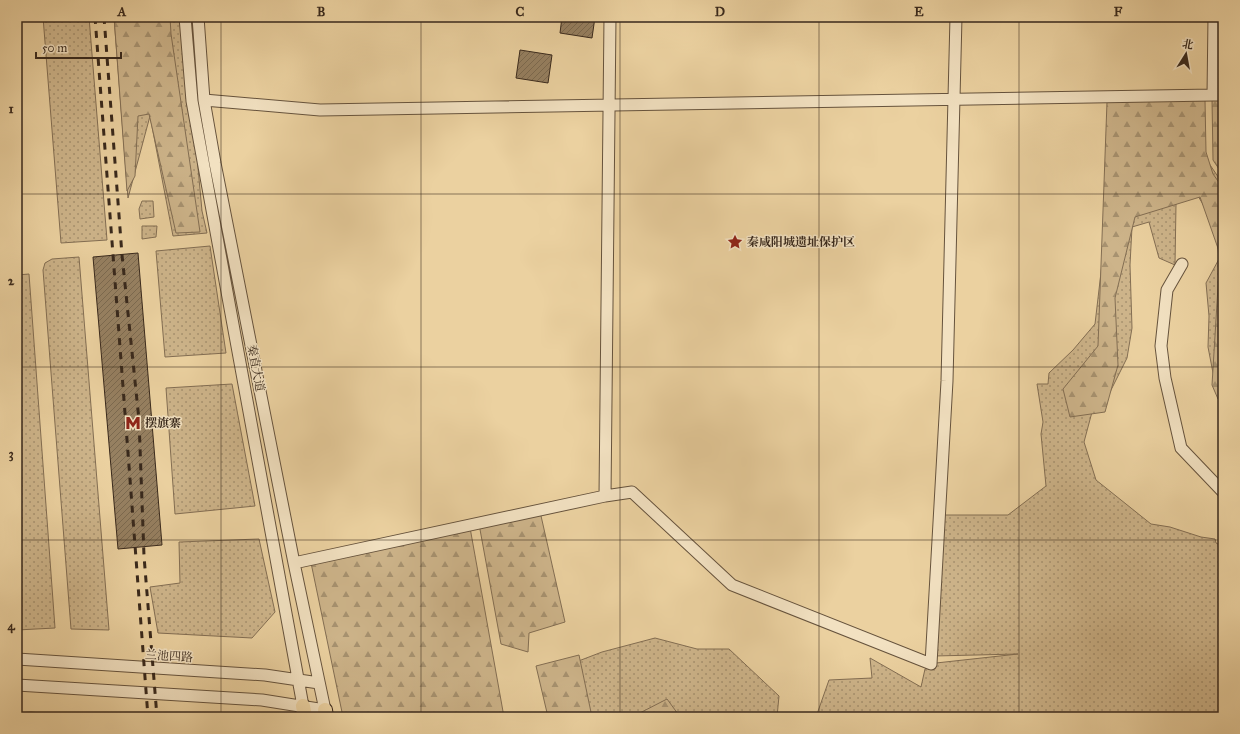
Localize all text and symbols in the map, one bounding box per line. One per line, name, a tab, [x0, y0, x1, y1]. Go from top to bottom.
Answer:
text: A	[117, 4, 127, 20]
text: B	[317, 4, 326, 20]
text: C	[516, 4, 525, 20]
text: D	[715, 4, 725, 20]
text: E	[914, 4, 924, 20]
text: F	[1114, 4, 1123, 20]
scale bar	[36, 34, 121, 60]
north arrow	[1166, 34, 1206, 74]
text: 北	[1181, 37, 1194, 52]
text: 50 m	[42, 41, 67, 55]
text: 1	[8, 101, 14, 117]
place icon: 秦咸阳城遗址保护区	[726, 233, 744, 251]
place label: 秦咸阳城遗址保护区	[747, 235, 855, 249]
text: 2	[8, 273, 15, 289]
street label: 秦直大道	[245, 343, 267, 393]
metro station icon: 摆旗寨	[124, 414, 142, 432]
place label: 摆旗寨	[145, 416, 181, 430]
text: 3	[8, 446, 14, 462]
text: 4	[7, 618, 15, 634]
street label: 兰池四路	[145, 647, 193, 665]

